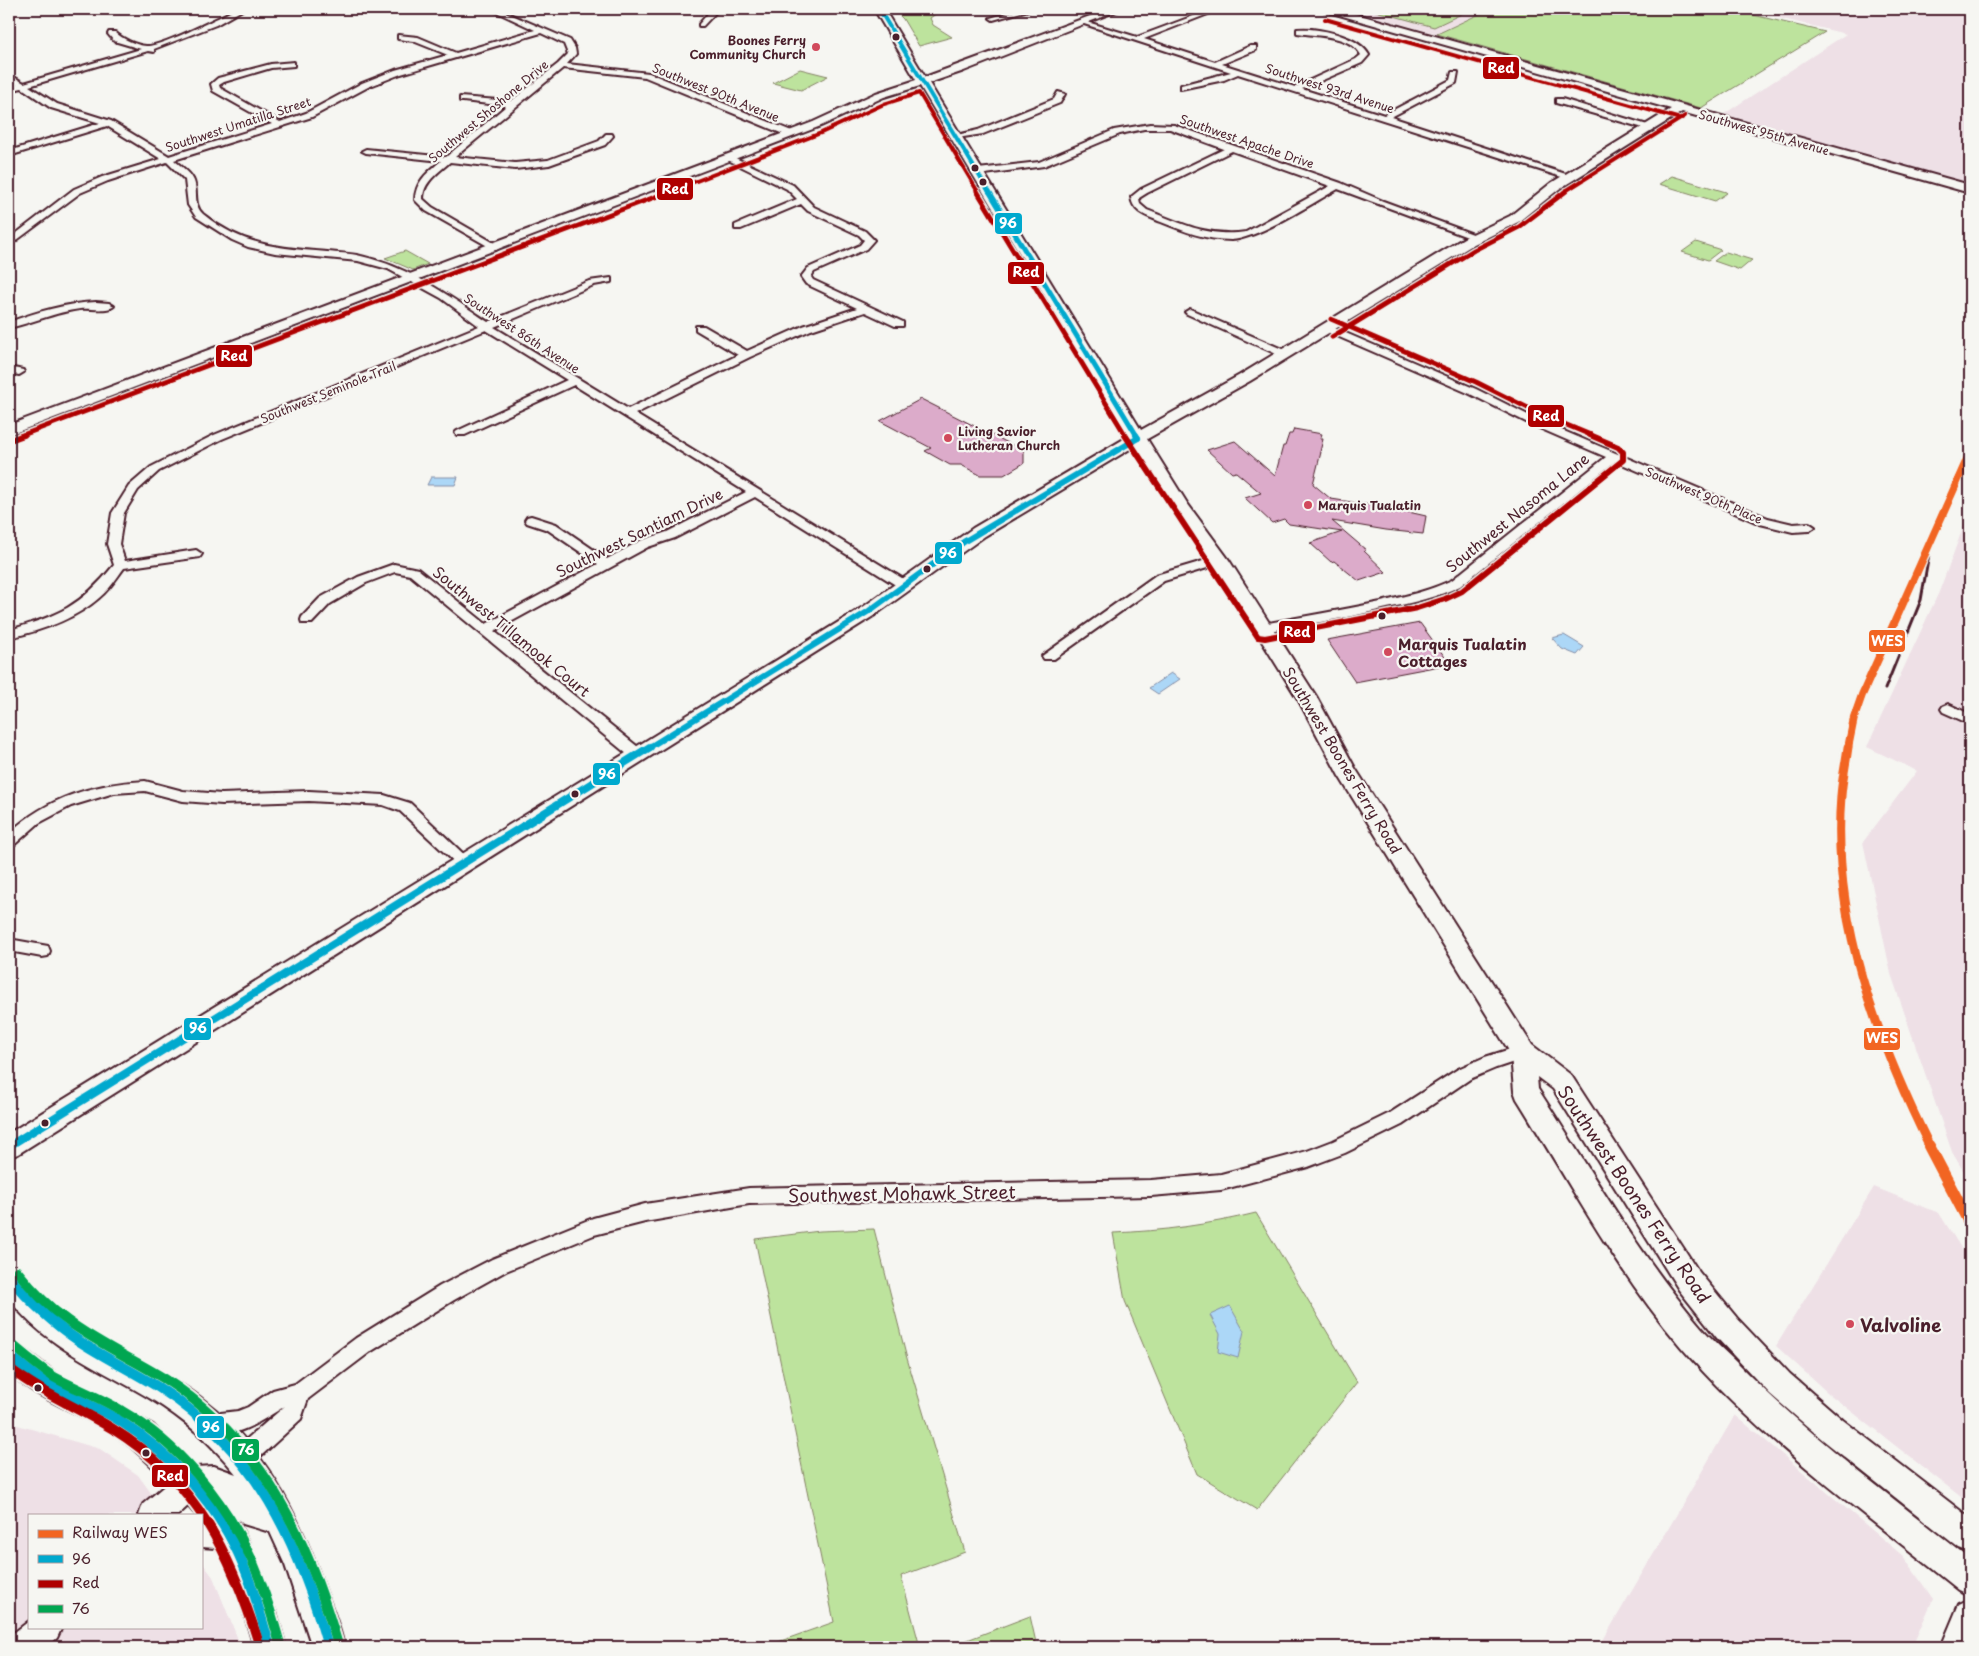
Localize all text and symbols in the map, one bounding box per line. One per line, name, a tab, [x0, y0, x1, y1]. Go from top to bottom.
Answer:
place label: Boones Ferry Community Church	[689, 31, 806, 63]
unlabelled marker	[891, 32, 901, 42]
marker: Boones Ferry Community Church	[810, 41, 822, 53]
street label: Southwest Shoshone Drive	[424, 55, 552, 167]
line badge: Red	[1482, 56, 1520, 80]
text: Red	[1488, 57, 1515, 78]
street label: Southwest 90th Avenue	[650, 58, 783, 126]
street label: Southwest 93rd Avenue	[1263, 59, 1397, 118]
street label: Southwest Umatilla Street	[163, 92, 313, 156]
street label: Southwest 95th Avenue	[1697, 105, 1831, 159]
street label: Southwest Apache Drive	[1178, 110, 1316, 172]
unlabelled marker	[970, 163, 980, 173]
line badge: Red	[656, 177, 694, 201]
unlabelled marker	[978, 177, 988, 187]
text: Red	[662, 178, 689, 199]
line badge: 96	[994, 212, 1023, 235]
text: 96	[999, 212, 1017, 233]
line badge: Red	[1007, 261, 1045, 285]
text: Red	[1013, 261, 1040, 282]
street label: Southwest 86th Avenue	[461, 289, 584, 378]
line badge: Red	[215, 344, 253, 368]
text: Red	[221, 345, 248, 366]
street label: Southwest Seminole Trail	[257, 356, 399, 428]
line badge: Red	[1527, 404, 1565, 428]
text: Red	[1533, 405, 1560, 426]
place label: Living Savior Lutheran Church	[958, 422, 1060, 454]
marker: Living Savior Lutheran Church	[942, 432, 954, 444]
street label: Southwest Nasoma Lane	[1440, 447, 1594, 577]
street label: Southwest 90th Place	[1643, 462, 1766, 528]
street label: Southwest Santiam Drive	[552, 481, 726, 583]
place label: Marquis Tualatin	[1318, 496, 1421, 514]
marker: Marquis Tualatin	[1302, 499, 1314, 511]
line badge: 96	[934, 541, 963, 565]
text: 96	[939, 542, 957, 563]
street label: Southwest Tillamook Court	[428, 560, 596, 702]
unlabelled marker	[922, 564, 932, 574]
unlabelled marker	[1377, 611, 1387, 621]
line badge: Red	[1278, 620, 1316, 644]
text: Red	[1284, 621, 1311, 642]
line badge: WES	[1868, 629, 1906, 653]
text: WES	[1871, 630, 1903, 651]
place label: Marquis Tualatin Cottages	[1398, 632, 1527, 672]
marker: Marquis Tualatin Cottages	[1382, 646, 1394, 658]
street label: Southwest Boones Ferry Road	[1278, 662, 1408, 858]
line badge: 96	[592, 762, 621, 786]
text: 96	[598, 763, 616, 784]
unlabelled marker	[570, 789, 580, 799]
line badge: 96	[183, 1017, 212, 1041]
text: 96	[189, 1017, 207, 1038]
line badge: WES	[1863, 1027, 1901, 1051]
text: WES	[1866, 1027, 1898, 1048]
street label: Southwest Boones Ferry Road	[1552, 1080, 1718, 1308]
unlabelled marker	[40, 1118, 50, 1128]
street label: Southwest Mohawk Street	[788, 1178, 1016, 1208]
place label: Valvoline	[1860, 1311, 1941, 1338]
marker: Valvoline	[1844, 1318, 1856, 1330]
unlabelled marker	[33, 1383, 43, 1393]
line badge: 96	[196, 1415, 225, 1439]
text: 96	[202, 1416, 220, 1437]
line badge: 76	[231, 1438, 260, 1462]
text: 76	[238, 1439, 254, 1460]
unlabelled marker	[141, 1448, 151, 1458]
line badge: Red	[151, 1464, 189, 1488]
text: Red	[157, 1465, 184, 1486]
legend	[28, 1514, 202, 1628]
text: Railway WES	[72, 1520, 168, 1543]
text: 96	[72, 1546, 91, 1569]
text: Red	[72, 1570, 100, 1593]
text: 76	[72, 1596, 90, 1619]

